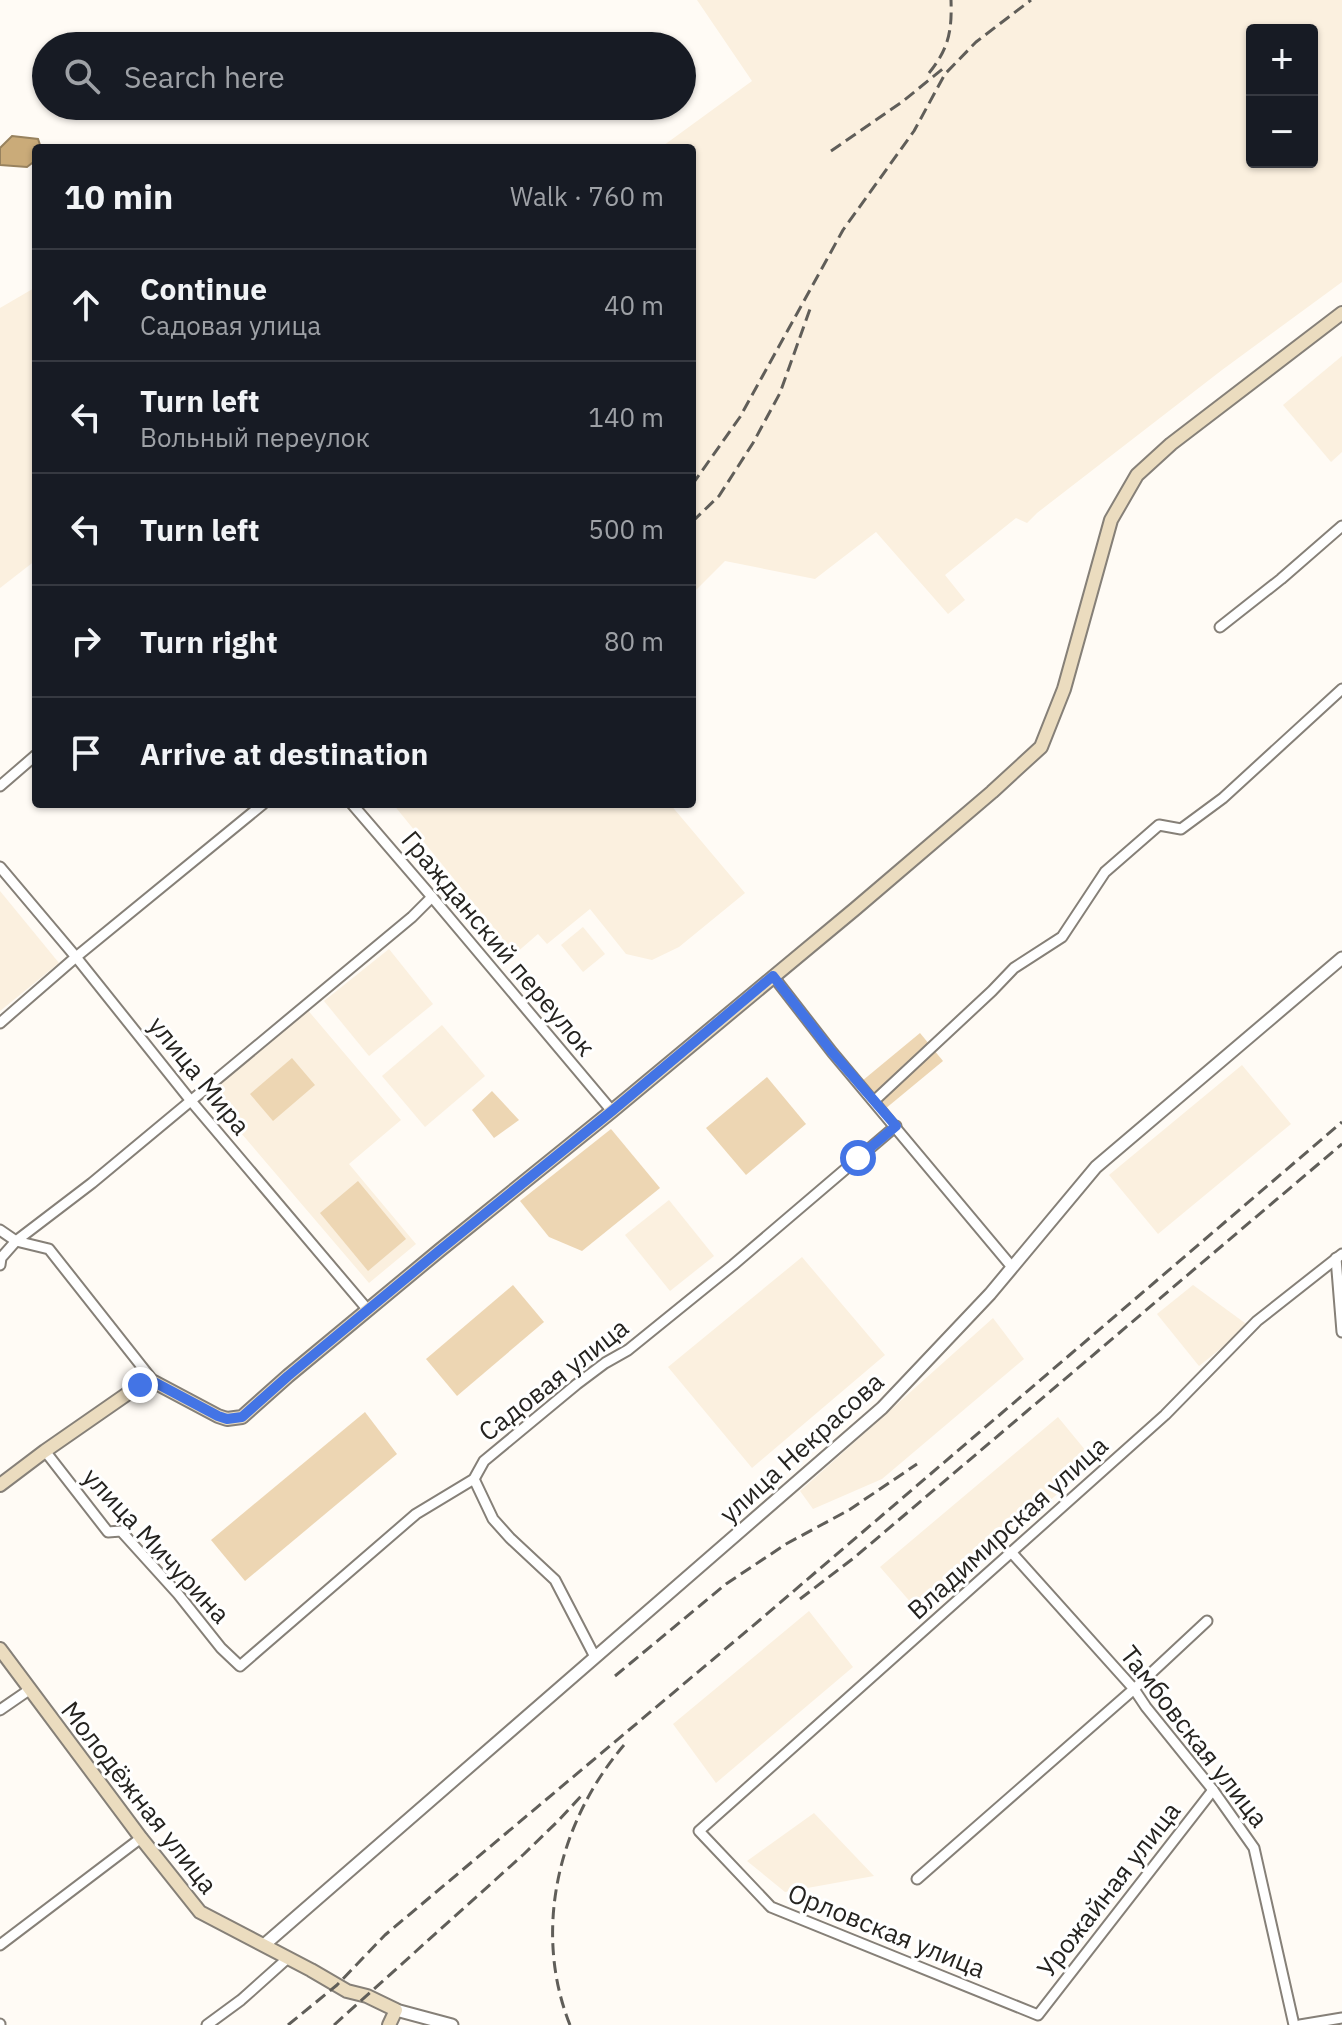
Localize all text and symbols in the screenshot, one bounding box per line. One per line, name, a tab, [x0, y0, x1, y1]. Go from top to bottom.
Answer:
map controls	[1246, 24, 1318, 168]
button: +	[1246, 24, 1318, 96]
search box	[32, 32, 696, 120]
icon: search	[60, 54, 104, 98]
text: Search here	[124, 57, 285, 96]
button: −	[1246, 96, 1318, 168]
text: 10 min	[64, 174, 173, 218]
text: Walk · 760 m	[510, 179, 664, 213]
text: Continue	[140, 269, 267, 308]
icon: ahead	[64, 283, 108, 327]
text: 40 m	[604, 288, 664, 322]
text: Садовая улица	[140, 308, 321, 342]
text: Turn left	[140, 381, 259, 420]
icon: left	[64, 395, 108, 439]
text: 140 m	[588, 400, 664, 434]
text: Вольный переулок	[140, 420, 370, 454]
icon: left	[64, 507, 108, 551]
text: Turn left	[140, 510, 259, 549]
text: 500 m	[588, 512, 664, 546]
icon: right	[64, 619, 108, 663]
text: Turn right	[140, 622, 278, 661]
text: 80 m	[604, 624, 664, 658]
icon: arrive	[64, 731, 108, 775]
text: Arrive at destination	[140, 734, 428, 773]
street label: Гражданский переулок	[395, 823, 603, 1063]
street label: улица Мира	[142, 1009, 258, 1142]
route start	[840, 1140, 876, 1176]
street label: Садовая улица	[471, 1310, 635, 1448]
street label: улица Некрасова	[712, 1364, 890, 1530]
route end	[122, 1367, 158, 1403]
street label: Владимирская улица	[900, 1428, 1114, 1626]
street label: улица Мичурина	[76, 1460, 238, 1630]
street label: Тамбовская улица	[1113, 1638, 1277, 1834]
street label: Молодёжная улица	[54, 1694, 226, 1900]
street label: Урожайная улица	[1029, 1794, 1187, 1984]
street label: Орловская улица	[783, 1875, 991, 1985]

